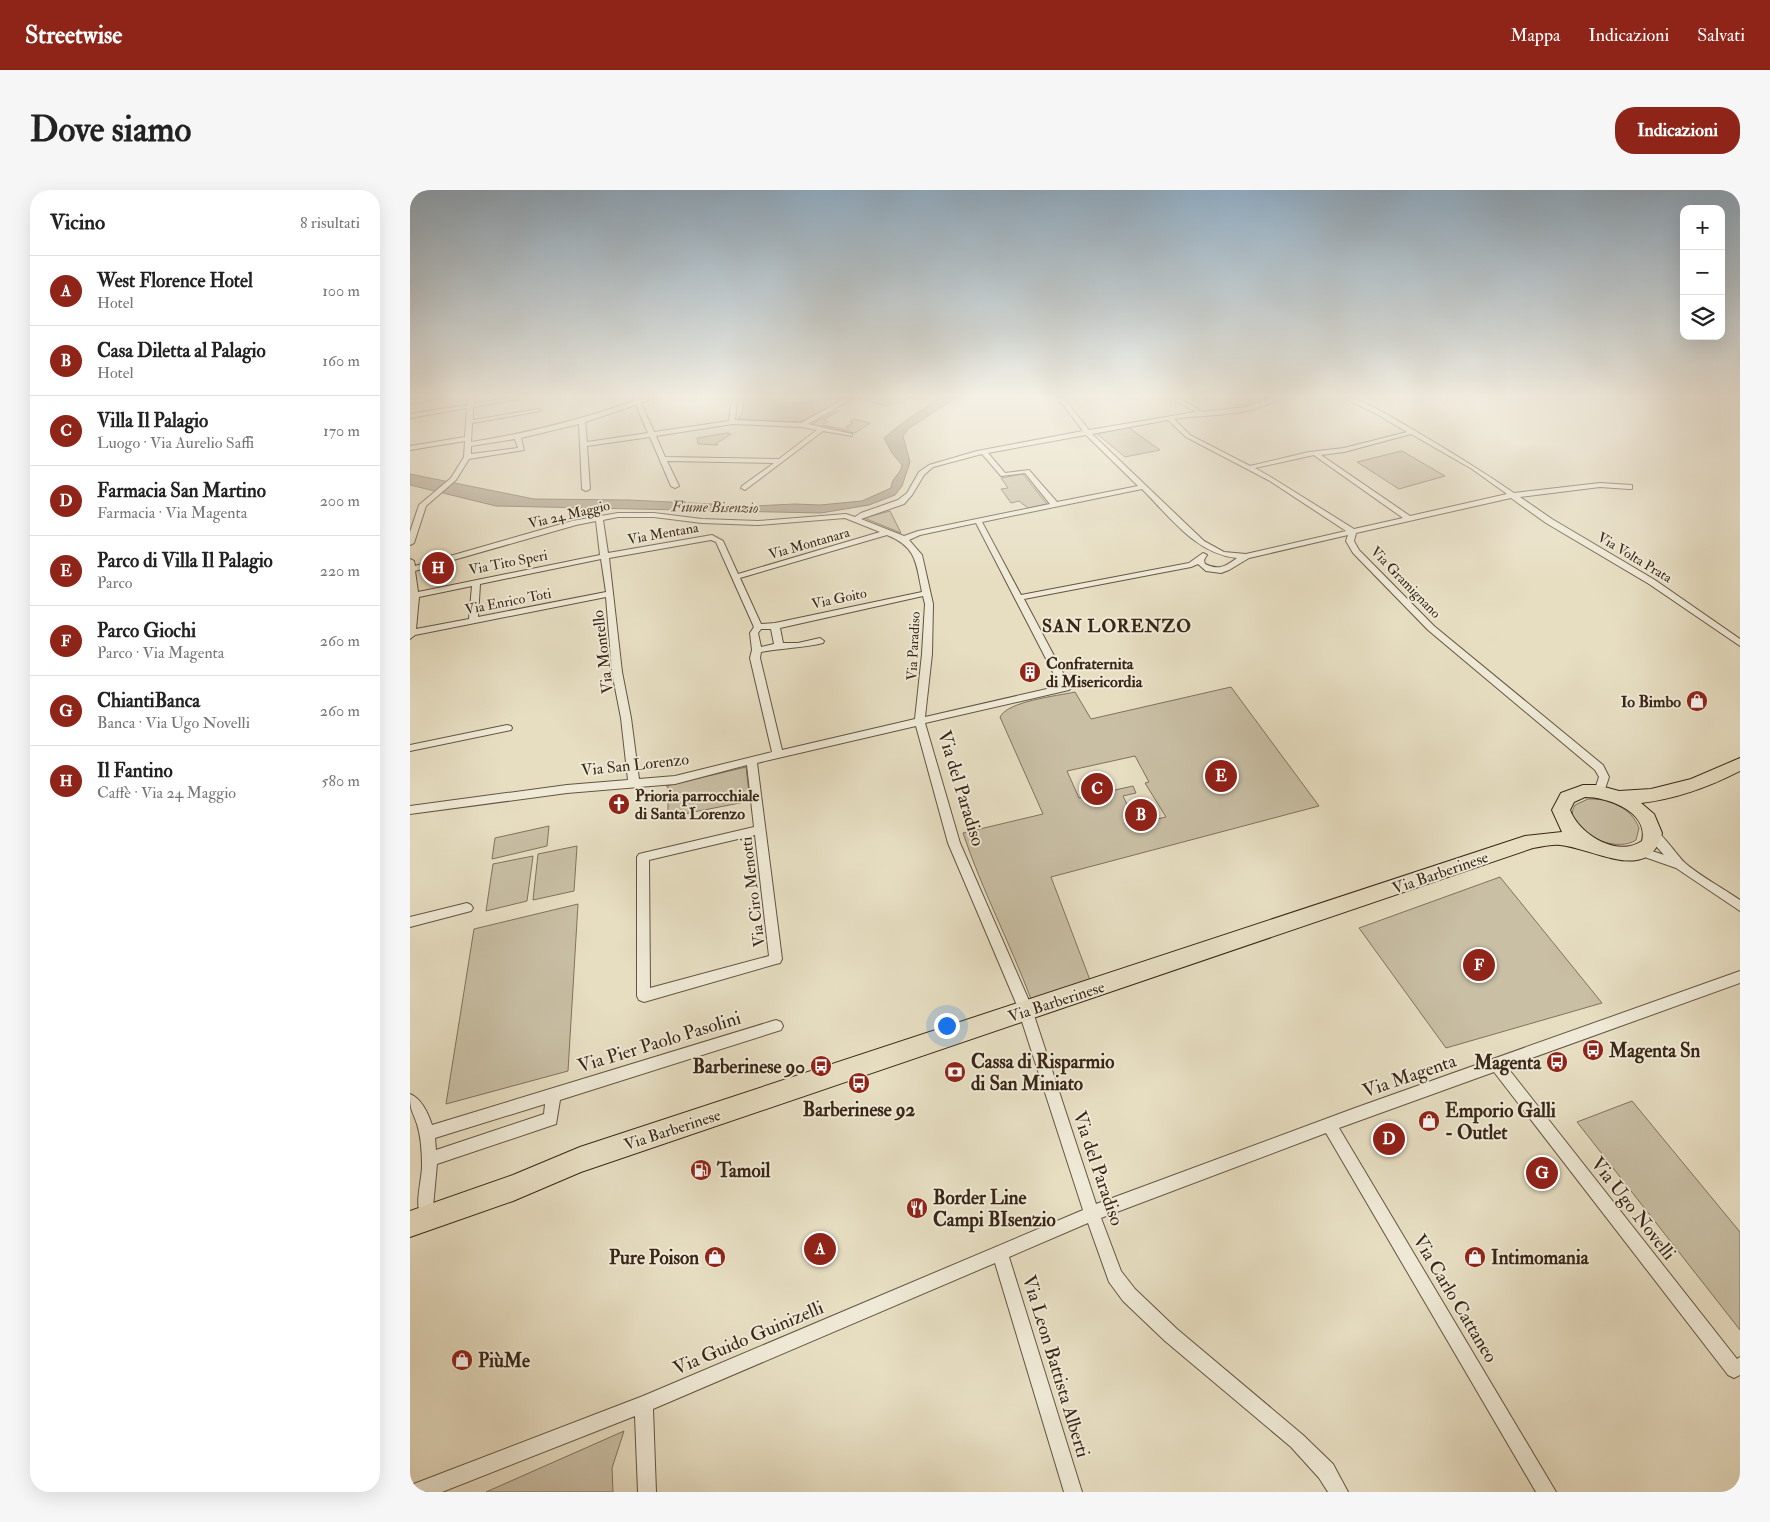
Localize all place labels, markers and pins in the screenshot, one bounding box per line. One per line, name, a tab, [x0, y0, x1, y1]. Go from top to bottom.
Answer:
pin: H	[422, 549, 454, 587]
place label: Confraternita di Misericordia	[1046, 654, 1143, 692]
building icon: Confraternita di Misericordia	[1018, 660, 1042, 684]
shop icon: Io Bimbo	[1685, 689, 1709, 713]
place label: Io Bimbo	[1621, 692, 1681, 712]
pin: E	[1205, 757, 1237, 795]
pin: C	[1081, 770, 1113, 808]
place label: Prioria parrocchiale di Santa Lorenzo	[635, 786, 760, 824]
church icon: Prioria parrocchiale di Santa Lorenzo	[607, 792, 631, 816]
pin: B	[1125, 796, 1157, 834]
pin: F	[1463, 946, 1495, 984]
bus stop icon: Magenta Sn	[1581, 1038, 1605, 1062]
place label: Magenta Sn	[1608, 1039, 1701, 1064]
place label: Cassa di Risparmio di San Miniato	[971, 1050, 1114, 1096]
bus stop icon: Magenta	[1545, 1050, 1569, 1074]
place label: Magenta	[1473, 1051, 1542, 1076]
bus stop icon: Barberinese 90	[809, 1054, 833, 1078]
place label: Barberinese 90	[693, 1055, 805, 1079]
bank icon: Cassa di Risparmio di San Miniato	[943, 1060, 967, 1084]
bus stop icon: Barberinese 92	[847, 1071, 871, 1095]
place label: Barberinese 92	[803, 1098, 916, 1122]
place label: Emporio Galli - Outlet	[1445, 1099, 1556, 1145]
shop icon: Emporio Galli - Outlet	[1417, 1109, 1441, 1133]
pin: D	[1373, 1120, 1405, 1158]
pin: G	[1526, 1154, 1558, 1192]
fuel station icon: Tamoil	[689, 1158, 713, 1182]
place label: Tamoil	[716, 1159, 771, 1183]
place label: Border Line Campi BIsenzio	[933, 1186, 1056, 1233]
restaurant icon: Border Line Campi BIsenzio	[905, 1196, 929, 1220]
pin: A	[804, 1230, 836, 1268]
shop icon: Pure Poison	[703, 1245, 727, 1269]
shop icon: Intimomania	[1463, 1245, 1487, 1269]
place label: Pure Poison	[609, 1246, 699, 1270]
place label: Intimomania	[1491, 1246, 1590, 1270]
shop icon: PiùMe	[450, 1348, 474, 1372]
place label: PiùMe	[478, 1349, 530, 1373]

